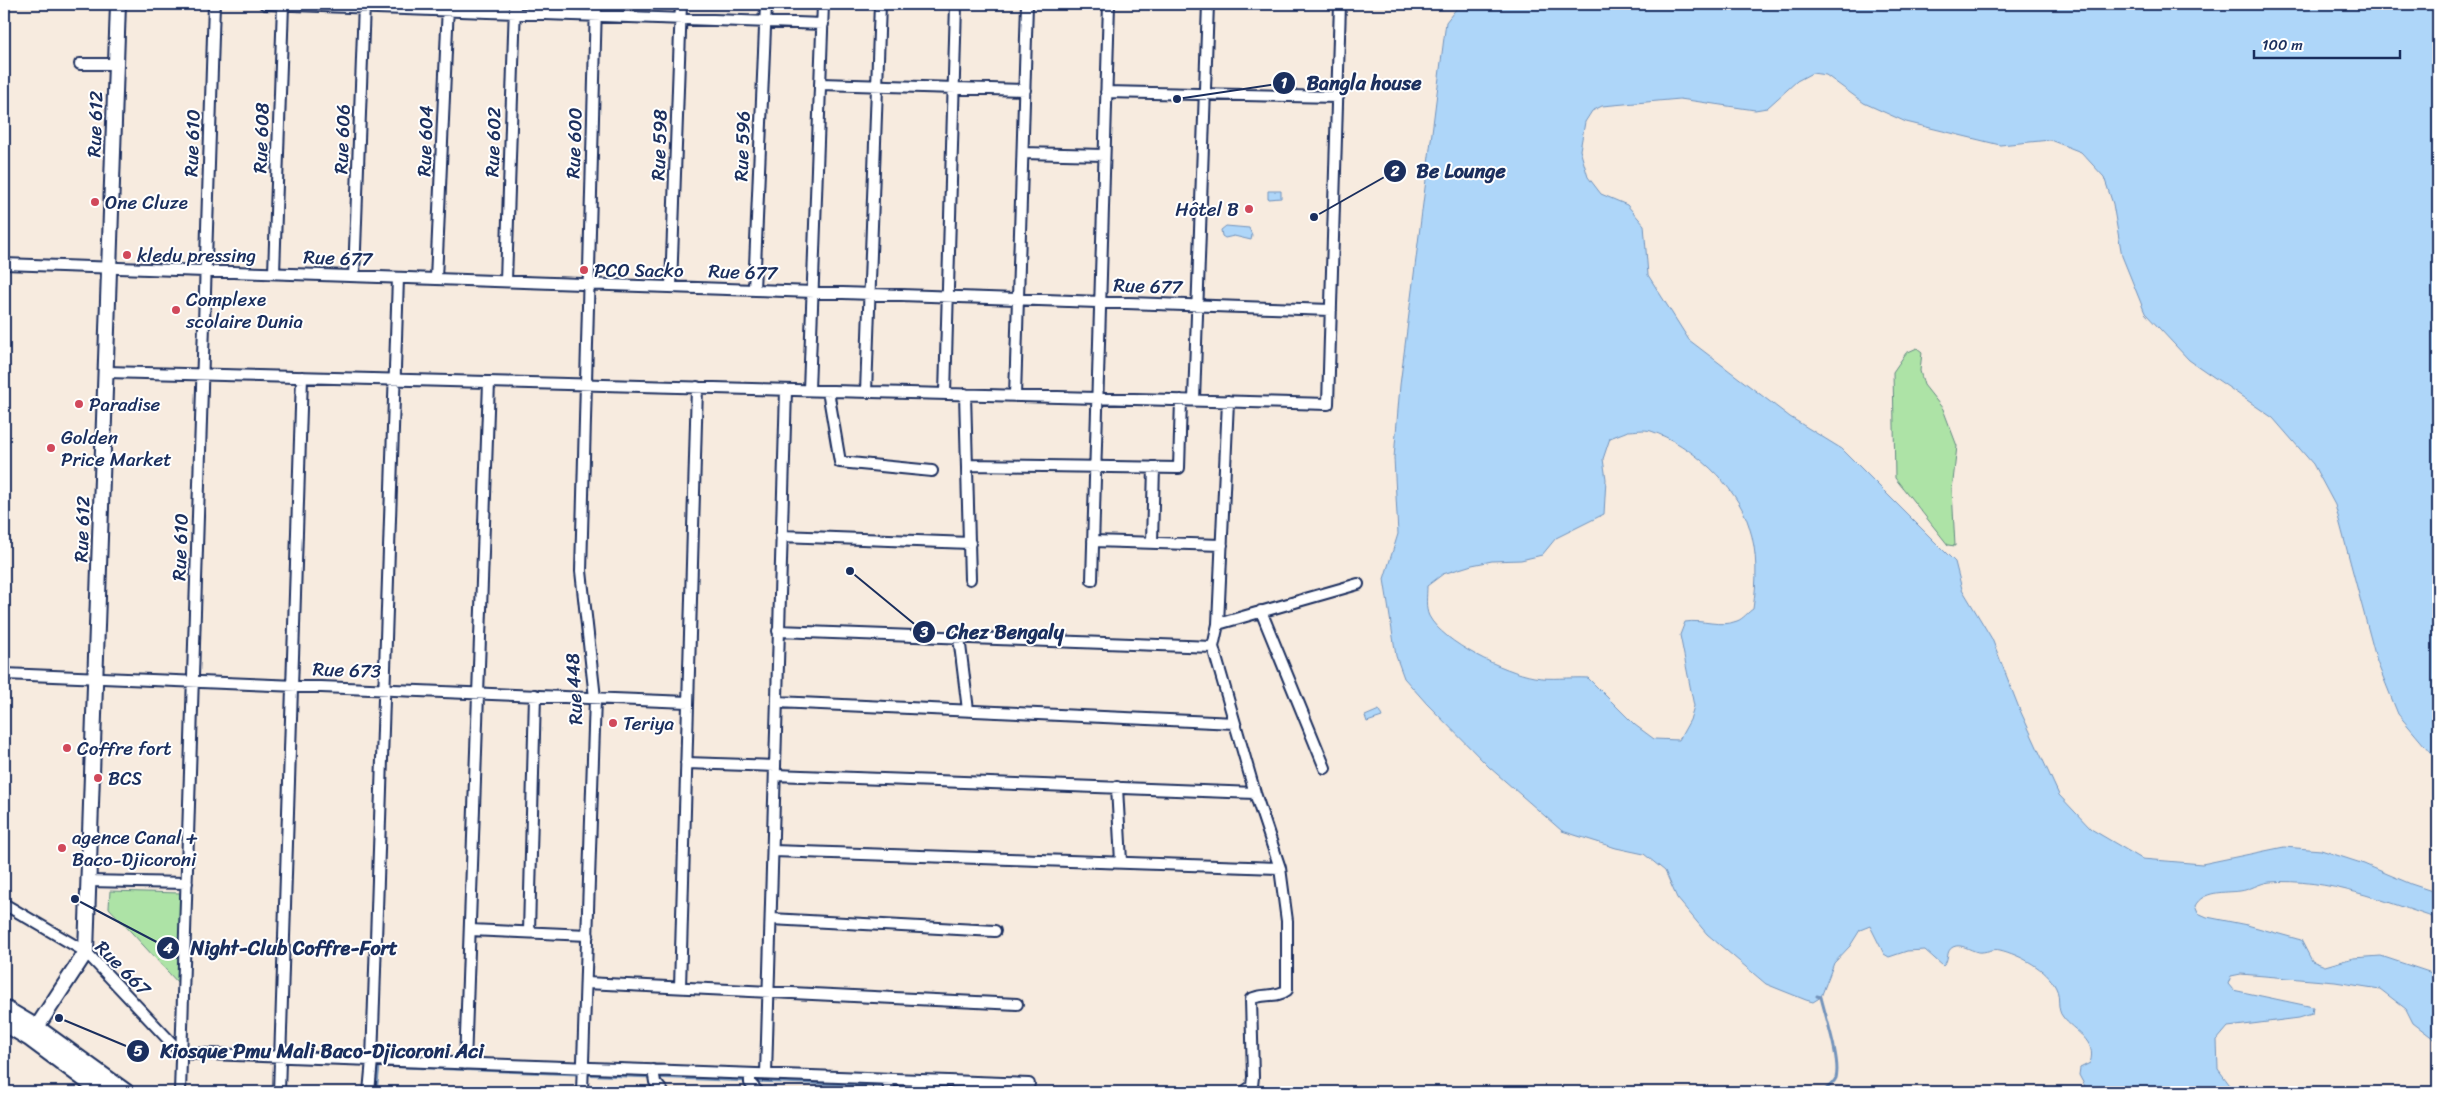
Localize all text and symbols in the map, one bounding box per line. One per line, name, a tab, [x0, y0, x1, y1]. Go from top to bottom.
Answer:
scale bar	[2254, 28, 2401, 60]
text: 100 m	[2262, 32, 2303, 58]
callout: Bangla house	[1271, 65, 1431, 100]
text: Bangla house	[1306, 66, 1422, 101]
text: 1	[1281, 70, 1288, 96]
street label: Rue 612	[77, 90, 113, 158]
street label: Rue 608	[243, 102, 279, 174]
street label: Rue 606	[324, 103, 360, 175]
street label: Rue 604	[407, 105, 443, 177]
street label: Rue 602	[475, 106, 511, 178]
street label: Rue 600	[556, 107, 592, 179]
street label: Rue 598	[641, 108, 677, 181]
street label: Rue 610	[174, 109, 210, 177]
street label: Rue 596	[724, 110, 760, 182]
callout: Be Lounge	[1382, 153, 1516, 188]
text: Be Lounge	[1416, 154, 1506, 189]
text: 2	[1390, 158, 1400, 184]
place label: One Cluze	[105, 186, 188, 219]
place label: Hôtel B	[1175, 193, 1239, 226]
marker: One Cluze	[89, 196, 101, 208]
marker: Hôtel B	[1243, 203, 1255, 215]
place label: kledu pressing	[137, 239, 256, 272]
street label: Rue 677	[303, 240, 374, 276]
marker: kledu pressing	[121, 249, 133, 261]
place label: PCO Sacko	[594, 254, 684, 287]
street label: Rue 677	[708, 254, 779, 290]
marker: PCO Sacko	[578, 264, 590, 276]
street label: Rue 677	[1113, 268, 1184, 304]
place label: Complexe scolaire Dunia	[185, 283, 304, 338]
marker: Complexe scolaire Dunia	[170, 304, 182, 316]
place label: Paradise	[89, 388, 160, 421]
marker: Paradise	[73, 398, 85, 410]
place label: Golden Price Market	[61, 421, 172, 476]
marker: Golden Price Market	[45, 442, 57, 454]
street label: Rue 612	[64, 495, 100, 563]
street label: Rue 610	[162, 513, 198, 581]
callout: Chez Bengaly	[911, 614, 1074, 649]
text: Chez Bengaly	[945, 615, 1065, 650]
text: 3	[919, 619, 929, 645]
street label: Rue 673	[312, 652, 382, 688]
street label: Rue 448	[556, 652, 592, 726]
place label: Teriya	[623, 707, 675, 740]
marker: Teriya	[607, 717, 619, 729]
place label: Coffre fort	[77, 732, 172, 765]
marker: Coffre fort	[61, 742, 73, 754]
place label: BCS	[108, 762, 142, 795]
marker: BCS	[92, 772, 104, 784]
place label: agence Canal + Baco-Djicoroni	[72, 821, 198, 876]
marker: agence Canal + Baco-Djicoroni	[56, 842, 68, 854]
callout: Night-Club Coffre-Fort	[155, 930, 408, 965]
text: Night-Club Coffre-Fort	[189, 931, 398, 966]
street label: Rue 667	[87, 932, 160, 1005]
text: 4	[162, 935, 173, 961]
callout: Kiosque Pmu Mali Baco-Djicoroni Aci	[125, 1033, 494, 1068]
text: Kiosque Pmu Mali Baco-Djicoroni Aci	[159, 1034, 485, 1069]
text: 5	[133, 1038, 143, 1064]

